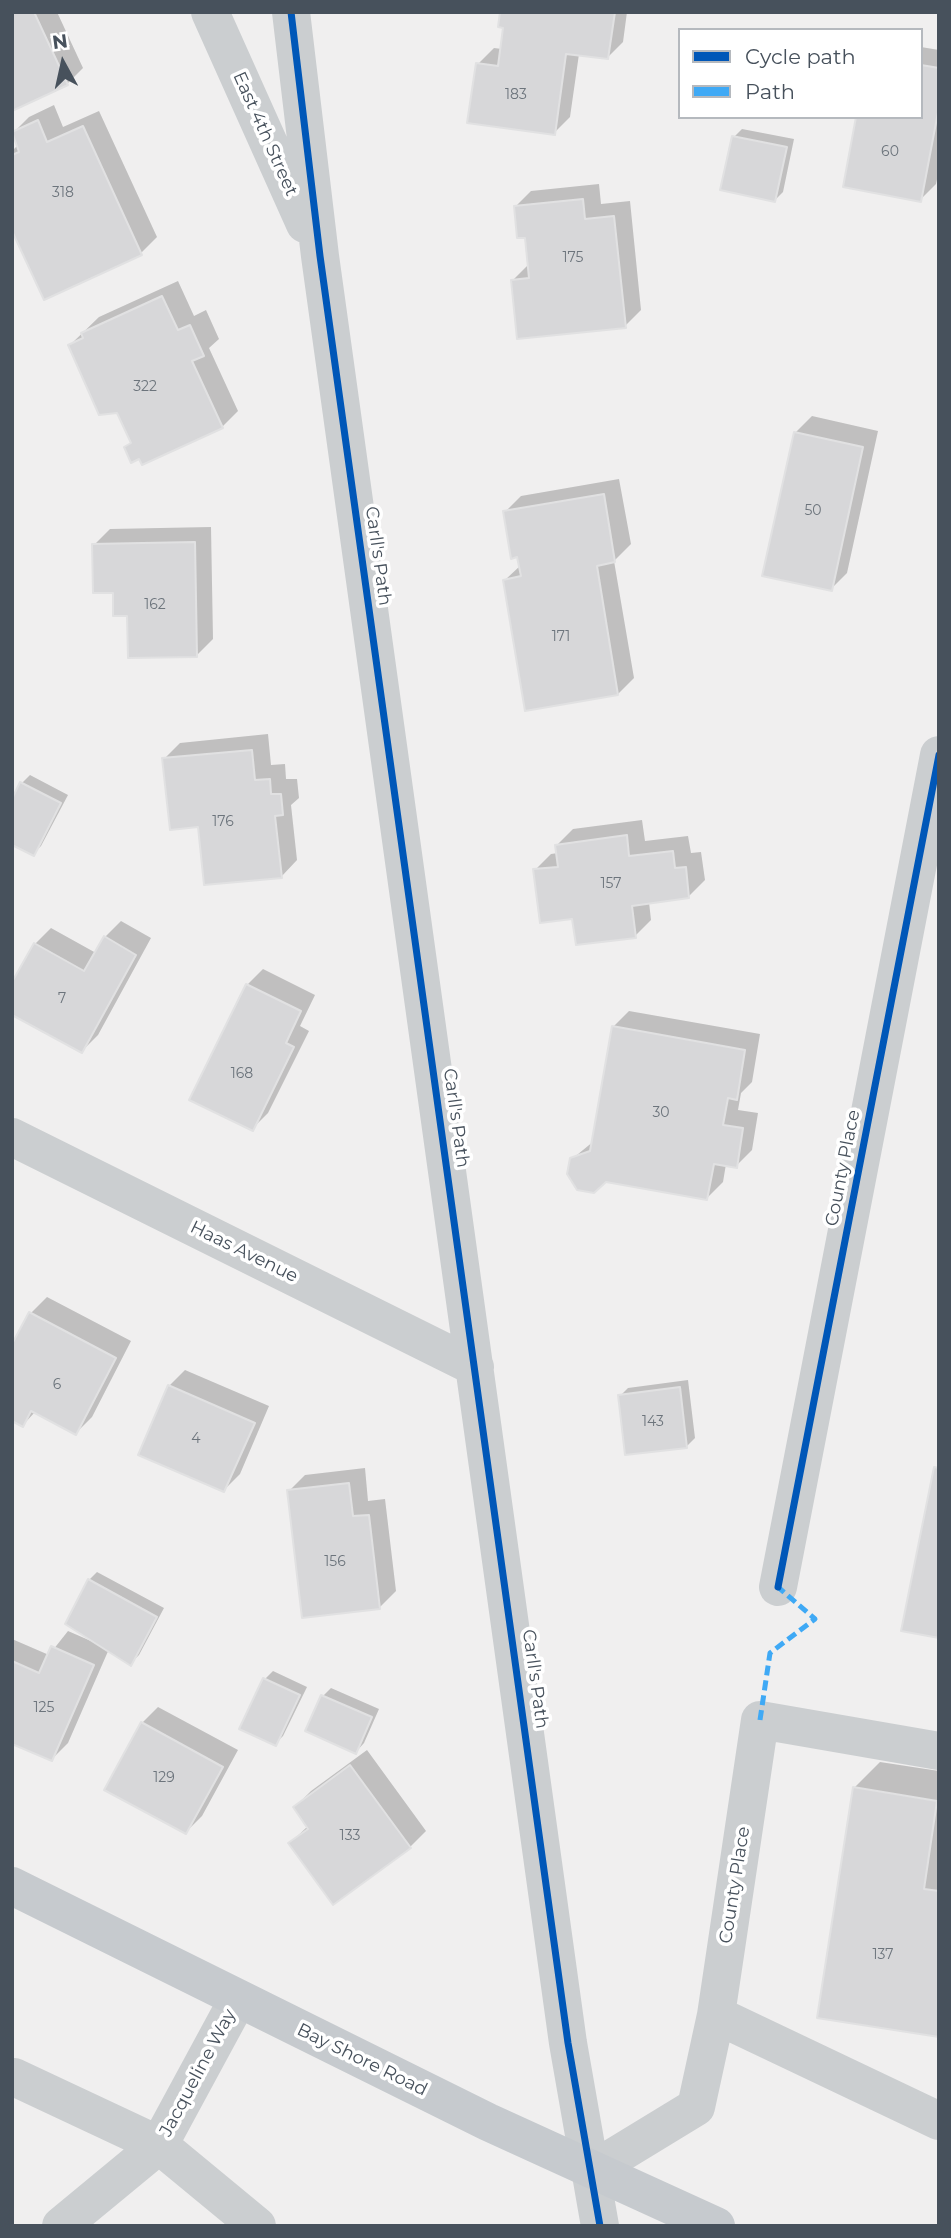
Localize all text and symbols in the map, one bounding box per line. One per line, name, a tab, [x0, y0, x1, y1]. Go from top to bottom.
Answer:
north arrow	[28, 28, 98, 98]
legend	[678, 28, 923, 119]
text: N	[51, 29, 69, 54]
text: Cycle path	[745, 44, 856, 69]
street label: East 4th Street	[228, 68, 302, 200]
text: Path	[745, 79, 795, 104]
house number: 183	[505, 87, 527, 103]
house number: 60	[881, 144, 899, 160]
house number: 318	[52, 185, 74, 201]
house number: 175	[563, 250, 583, 266]
house number: 322	[133, 379, 157, 395]
house number: 50	[804, 503, 822, 519]
street label: Carll's Path	[360, 505, 396, 607]
house number: 162	[144, 597, 166, 613]
house number: 171	[552, 629, 570, 645]
house number: 176	[212, 814, 234, 830]
house number: 157	[600, 876, 622, 892]
house number: 7	[58, 991, 66, 1007]
house number: 168	[231, 1066, 253, 1082]
street label: Carll's Path	[438, 1067, 474, 1169]
house number: 30	[652, 1105, 670, 1121]
street label: County Place	[821, 1108, 865, 1228]
street label: Haas Avenue	[187, 1217, 301, 1287]
house number: 6	[53, 1377, 61, 1393]
house number: 143	[642, 1414, 664, 1430]
house number: 4	[191, 1431, 201, 1447]
house number: 156	[324, 1554, 346, 1570]
street label: Carll's Path	[517, 1628, 553, 1730]
house number: 125	[34, 1700, 54, 1716]
house number: 129	[153, 1770, 175, 1786]
street label: County Place	[715, 1825, 755, 1945]
house number: 133	[340, 1828, 360, 1844]
house number: 137	[872, 1947, 894, 1963]
street label: Jacqueline Way	[155, 2006, 241, 2140]
street label: Bay Shore Road	[293, 2019, 431, 2101]

